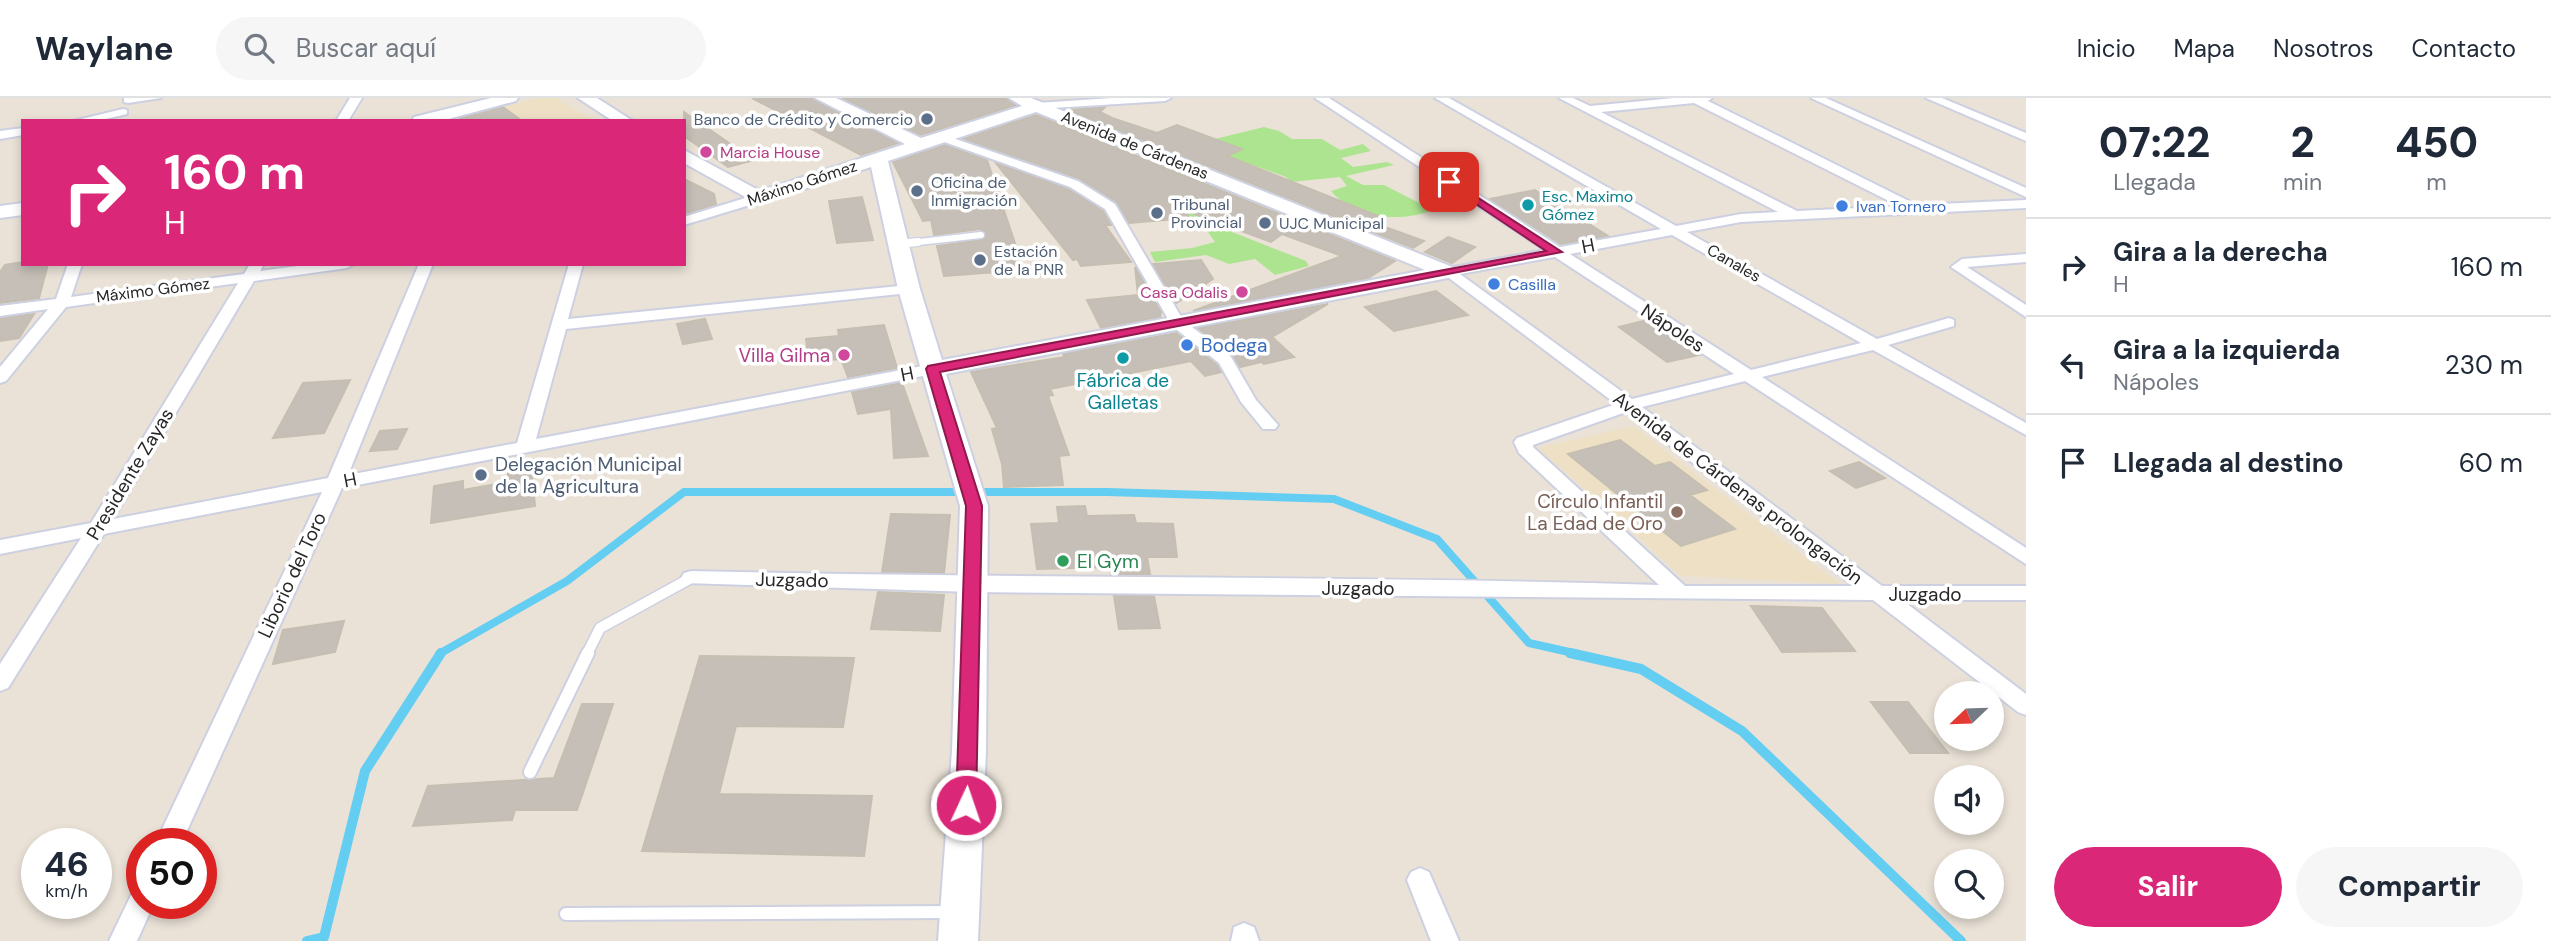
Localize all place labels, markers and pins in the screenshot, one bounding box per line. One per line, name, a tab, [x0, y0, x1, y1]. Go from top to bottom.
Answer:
place label: Banco de Crédito y Comercio	[694, 109, 913, 130]
marker: Banco de Crédito y Comercio	[919, 111, 935, 127]
place label: Marcia House	[720, 142, 820, 163]
marker: Marcia House	[698, 144, 714, 160]
pin	[1419, 152, 1479, 212]
place label: Oficina de Inmigración	[931, 172, 1017, 211]
marker: Oficina de Inmigración	[909, 183, 925, 199]
place label: Esc. Maximo Gómez	[1542, 186, 1633, 225]
place label: Tribunal Provincial	[1171, 194, 1242, 233]
place label: Ivan Tornero	[1856, 196, 1946, 217]
marker: Esc. Maximo Gómez	[1520, 197, 1536, 213]
marker: Ivan Tornero	[1834, 198, 1850, 214]
marker: Tribunal Provincial	[1149, 205, 1165, 221]
place label: UJC Municipal	[1279, 213, 1384, 234]
marker: UJC Municipal	[1257, 215, 1273, 231]
place label: Estación de la PNR	[994, 241, 1064, 280]
marker: Estación de la PNR	[972, 252, 988, 268]
place label: Casilla	[1508, 274, 1556, 295]
marker: Casilla	[1486, 276, 1502, 292]
place label: Casa Odalis	[1140, 282, 1228, 303]
marker: Casa Odalis	[1234, 284, 1250, 300]
place label: Bodega	[1201, 333, 1267, 358]
marker: Bodega	[1179, 337, 1195, 353]
place label: Villa Gilma	[738, 343, 830, 368]
marker: Villa Gilma	[836, 347, 852, 363]
marker: Fábrica de Galletas	[1115, 350, 1131, 366]
place label: Fábrica de Galletas	[1077, 368, 1169, 415]
place label: Delegación Municipal de la Agricultura	[495, 452, 682, 499]
marker: Delegación Municipal de la Agricultura	[473, 467, 489, 483]
place label: Círculo Infantil La Edad de Oro	[1527, 489, 1663, 536]
marker: Círculo Infantil La Edad de Oro	[1669, 504, 1685, 520]
place label: El Gym	[1077, 549, 1139, 574]
marker: El Gym	[1055, 553, 1071, 569]

